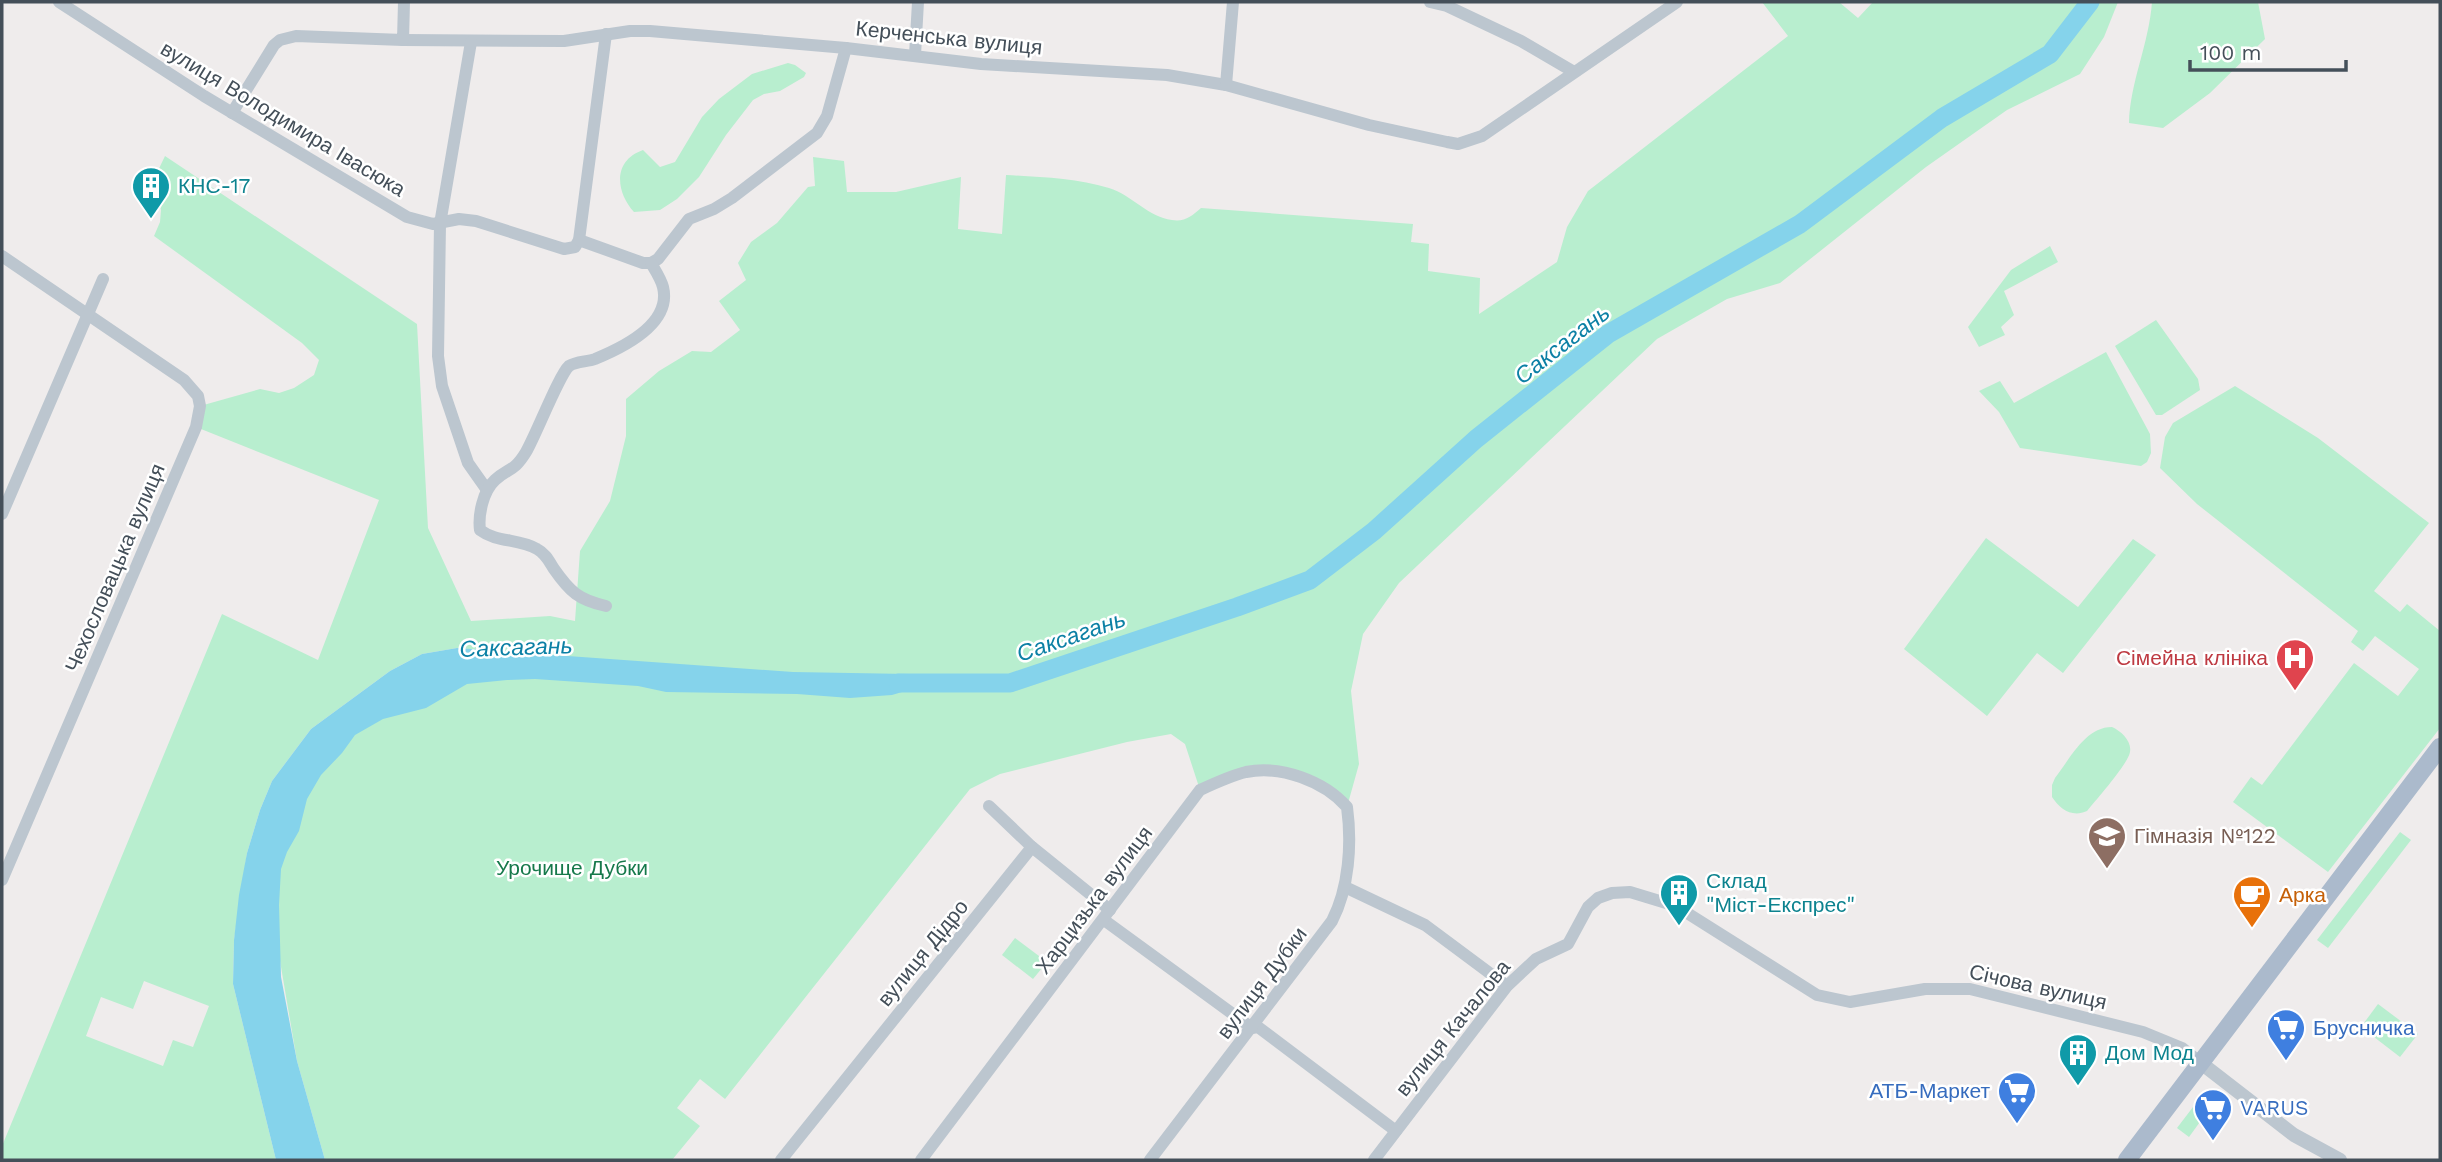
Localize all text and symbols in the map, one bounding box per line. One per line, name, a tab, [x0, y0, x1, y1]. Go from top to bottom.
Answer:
street label: Керченська вулиця	[855, 15, 1044, 60]
scale bar	[2190, 28, 2346, 72]
street label: вулиця Володимира Івасюка	[156, 36, 410, 202]
text: 100 m	[2200, 40, 2262, 65]
building icon: КНС-17	[130, 165, 172, 220]
place label: КНС-17	[178, 173, 251, 198]
water label: Саксагань	[1509, 299, 1615, 390]
street label: Чехословацька вулиця	[59, 460, 170, 676]
water label: Саксагань	[1013, 605, 1129, 668]
water label: Саксагань	[459, 632, 573, 663]
hospital icon: Сімейна клініка	[2274, 637, 2316, 692]
place label: Сімейна клініка	[2116, 645, 2268, 670]
school or university icon: Гімназія №122	[2086, 815, 2128, 870]
street label: Харцизька вулиця	[1030, 821, 1157, 978]
place label: Гімназія №122	[2134, 823, 2276, 848]
park label: Урочище Дубки	[496, 855, 648, 880]
place label: Склад "Міст-Експрес"	[1706, 868, 1855, 917]
building icon: Склад "Міст-Експрес"	[1658, 872, 1700, 927]
cafe icon: Арка	[2231, 874, 2273, 929]
place label: Арка	[2279, 882, 2326, 907]
street label: вулиця Дідро	[872, 894, 973, 1011]
street label: вулиця Дубки	[1211, 922, 1312, 1044]
street label: вулиця Качалова	[1390, 954, 1515, 1101]
street label: Січова вулиця	[1967, 959, 2109, 1014]
supermarket icon: Брусничка	[2265, 1007, 2307, 1062]
place label: Брусничка	[2313, 1015, 2415, 1040]
building icon: Дом Мод	[2057, 1032, 2099, 1087]
place label: Дом Мод	[2105, 1040, 2194, 1065]
supermarket icon: АТБ-Маркет	[1996, 1070, 2038, 1125]
place label: АТБ-Маркет	[1869, 1078, 1990, 1103]
supermarket icon: VARUS	[2192, 1087, 2234, 1142]
place label: VARUS	[2240, 1095, 2309, 1120]

